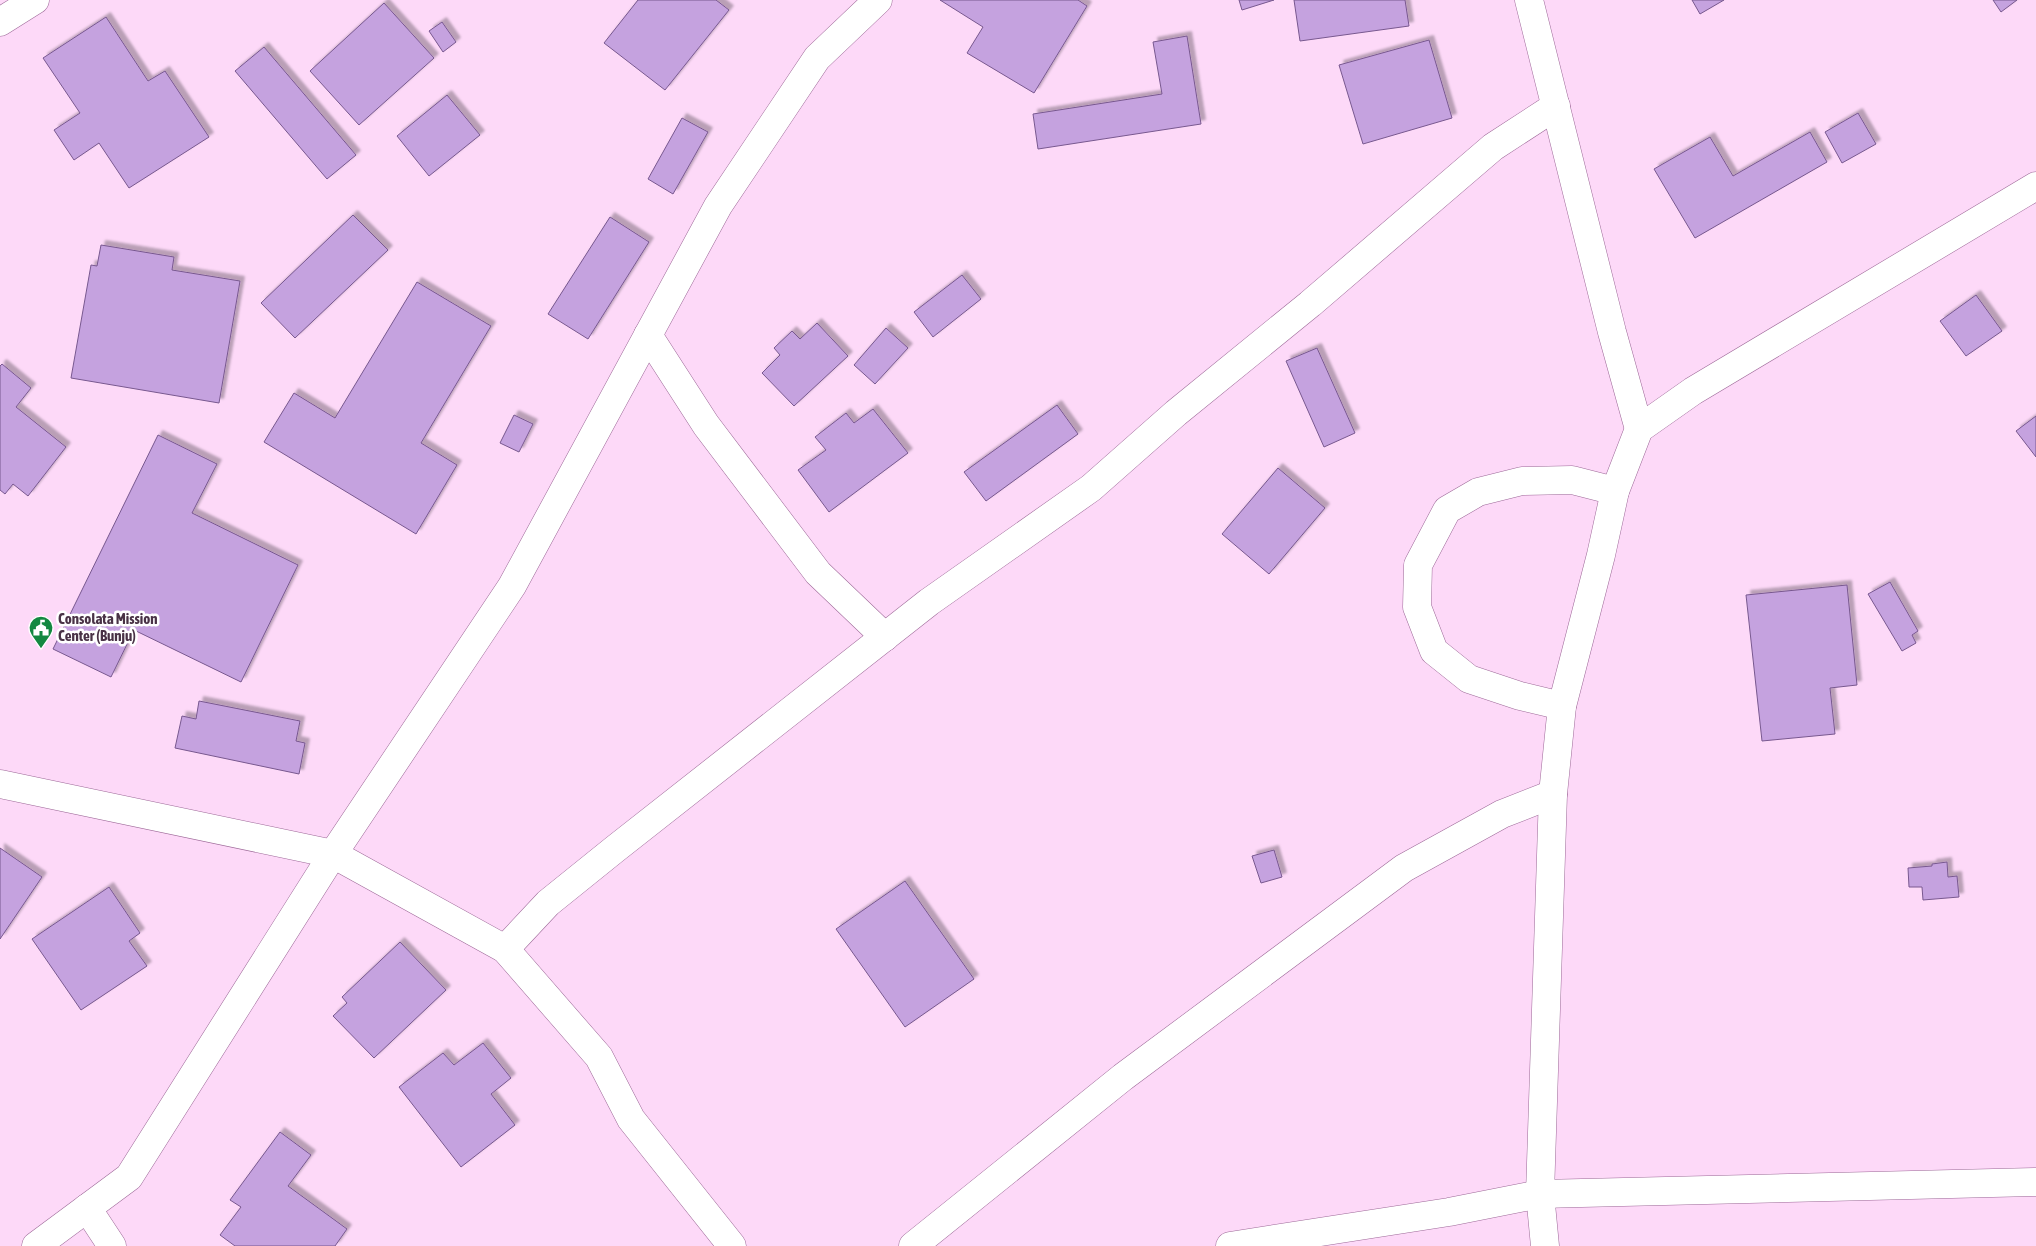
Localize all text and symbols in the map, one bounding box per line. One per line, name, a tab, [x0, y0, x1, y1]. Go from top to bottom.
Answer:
place label: Consolata Mission Center (Bunju)	[58, 610, 158, 644]
public building icon: Consolata Mission Center (Bunju)	[28, 615, 54, 649]

